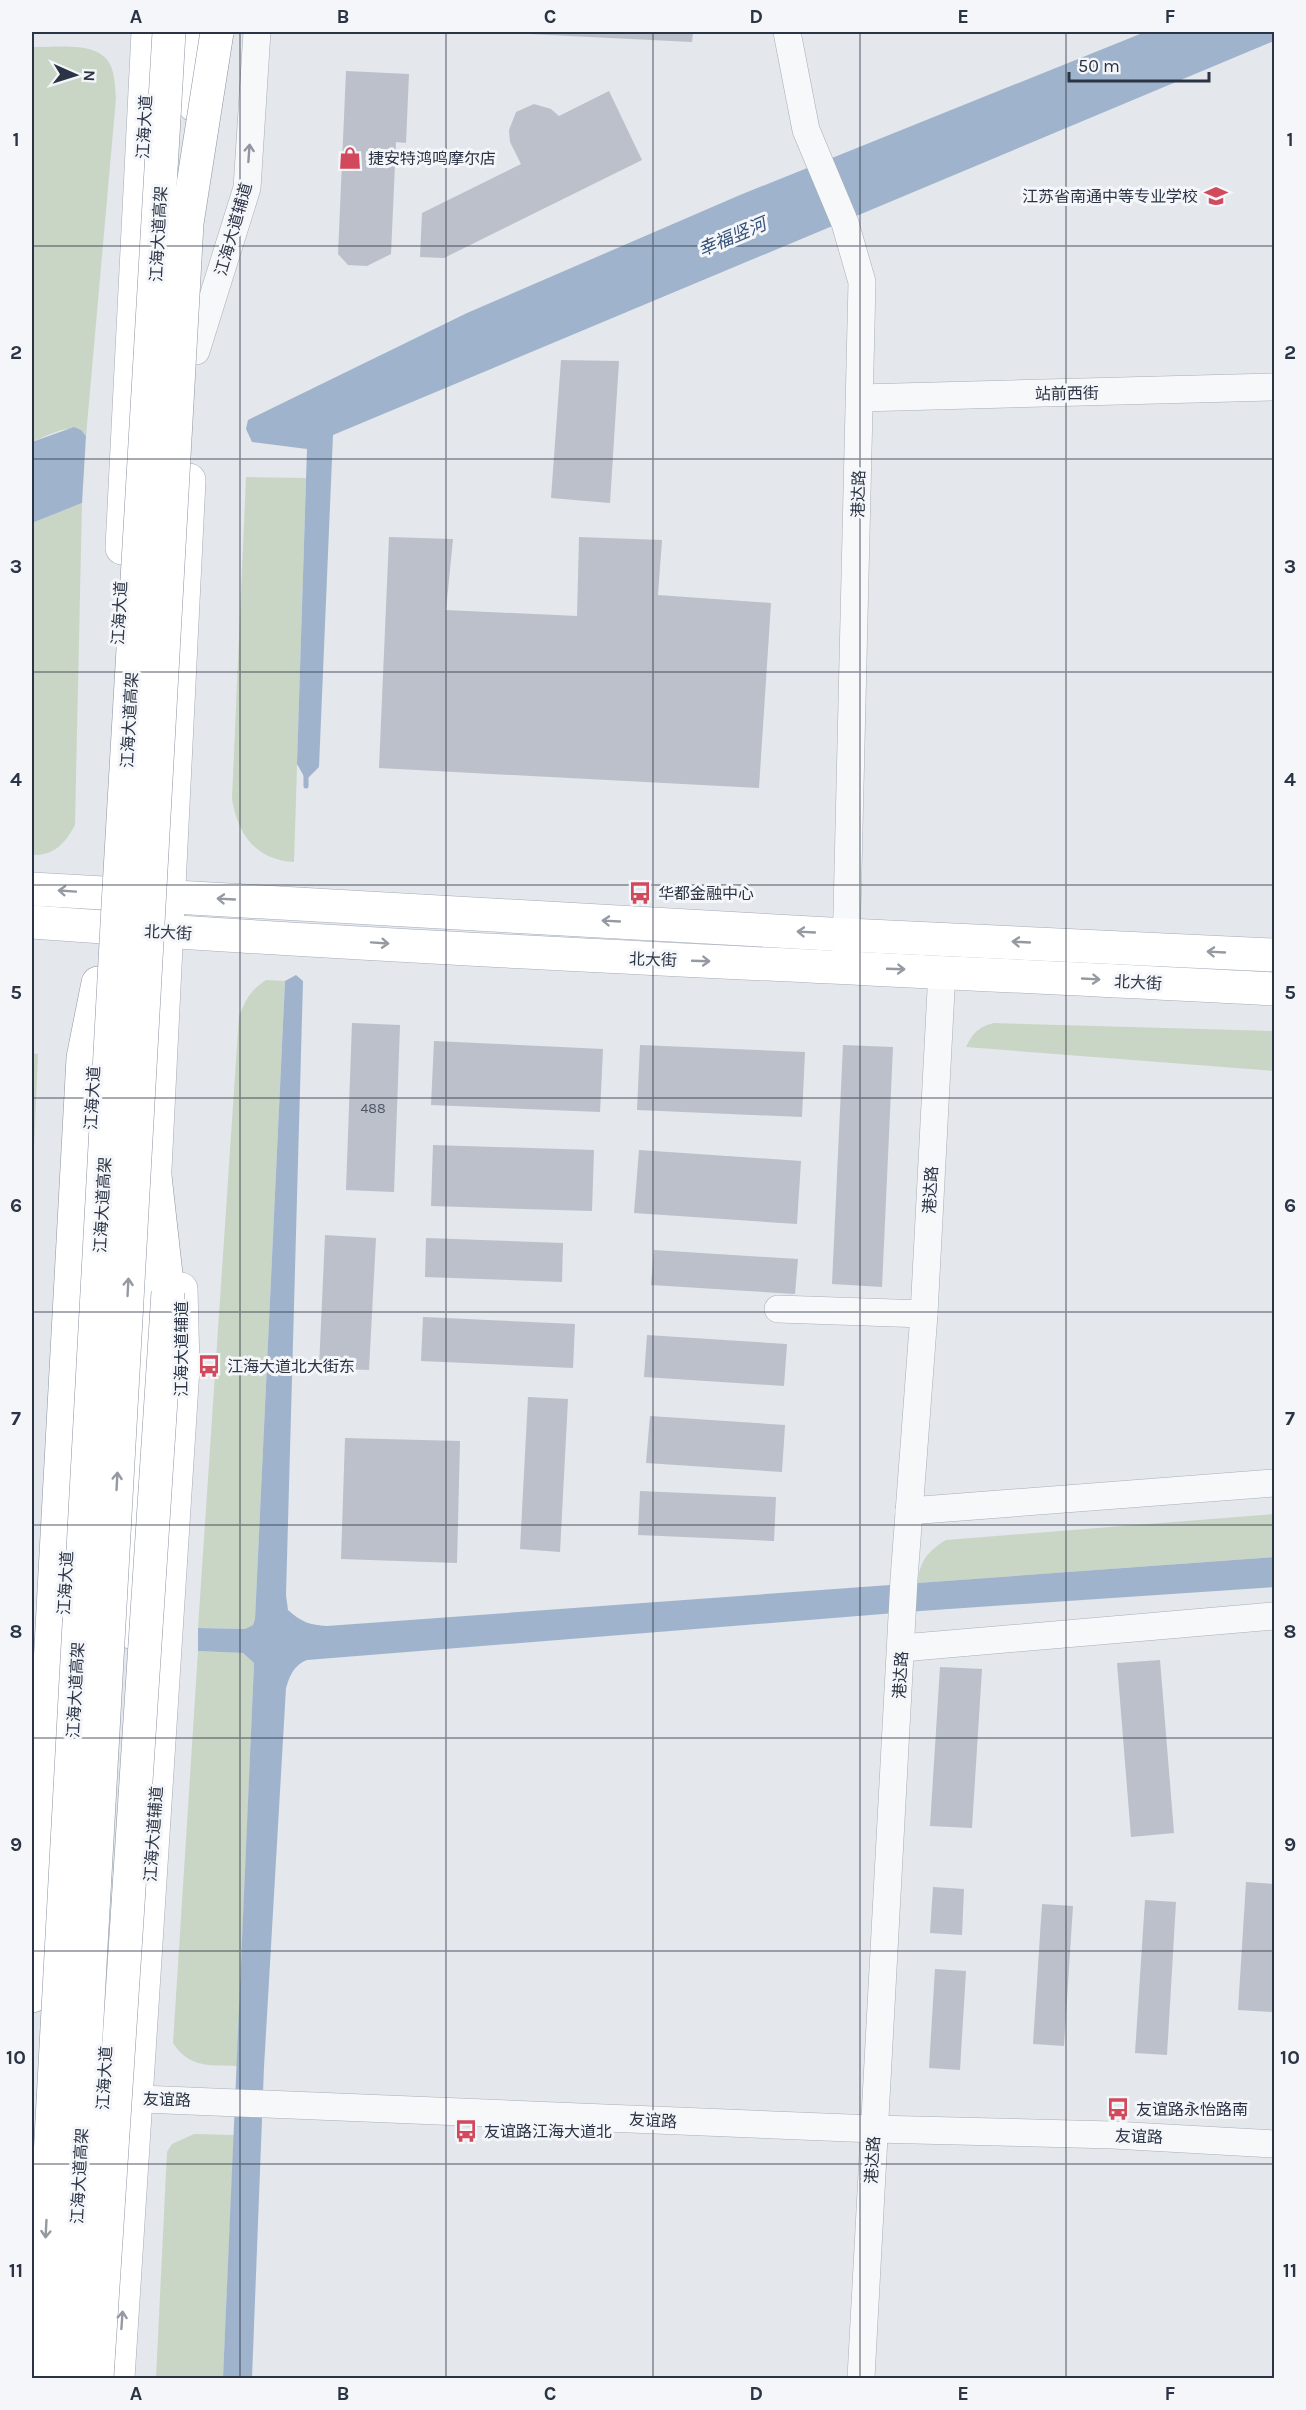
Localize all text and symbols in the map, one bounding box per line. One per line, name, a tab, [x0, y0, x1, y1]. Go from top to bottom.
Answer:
text: A	[130, 5, 143, 28]
text: B	[337, 5, 349, 28]
text: C	[544, 5, 556, 28]
text: D	[749, 5, 763, 28]
text: E	[957, 5, 969, 28]
text: F	[1165, 5, 1176, 28]
north arrow	[45, 45, 105, 105]
scale bar	[1069, 45, 1208, 83]
text: 50 m	[1078, 55, 1120, 77]
text: N	[80, 70, 99, 82]
street label: 江海大道	[133, 95, 156, 159]
text: 1	[12, 128, 20, 151]
text: 1	[1286, 128, 1294, 151]
one-way arrow	[244, 144, 255, 164]
shop icon: 捷安特鸿鸣摩尔店	[337, 145, 363, 171]
place label: 捷安特鸿鸣摩尔店	[368, 149, 496, 168]
street label: 江海大道辅道	[211, 180, 256, 278]
school or university icon: 江苏省南通中等专业学校	[1203, 183, 1229, 209]
street label: 江海大道高架	[146, 186, 170, 282]
place label: 江苏省南通中等专业学校	[1022, 187, 1198, 206]
water label: 幸福竖河	[695, 212, 772, 261]
text: 2	[10, 341, 22, 364]
text: 2	[1284, 341, 1296, 364]
street label: 站前西街	[1035, 383, 1099, 404]
street label: 港达路	[849, 470, 868, 518]
text: 3	[10, 555, 22, 578]
text: 3	[1284, 555, 1296, 578]
street label: 江海大道	[108, 581, 131, 645]
street label: 江海大道高架	[117, 672, 141, 768]
text: 4	[10, 768, 22, 791]
text: 4	[1284, 768, 1296, 791]
bus stop icon: 华都金融中心	[627, 880, 653, 906]
place label: 华都金融中心	[658, 884, 754, 903]
one-way arrow	[58, 886, 78, 897]
one-way arrow	[216, 894, 236, 905]
one-way arrow	[601, 915, 621, 926]
street label: 北大街	[144, 922, 192, 943]
one-way arrow	[796, 927, 816, 938]
one-way arrow	[1012, 937, 1032, 948]
one-way arrow	[370, 938, 390, 949]
one-way arrow	[1207, 947, 1227, 958]
street label: 北大街	[629, 949, 677, 970]
one-way arrow	[690, 956, 710, 967]
one-way arrow	[885, 964, 905, 975]
street label: 北大街	[1114, 972, 1162, 993]
one-way arrow	[1080, 974, 1100, 985]
text: 5	[10, 981, 22, 1004]
text: 5	[1284, 981, 1296, 1004]
street label: 江海大道	[81, 1066, 104, 1130]
house number: 488	[360, 1100, 386, 1117]
street label: 江海大道高架	[90, 1157, 114, 1253]
street label: 港达路	[920, 1166, 941, 1214]
text: 6	[10, 1194, 22, 1217]
text: 6	[1284, 1194, 1296, 1217]
one-way arrow	[123, 1277, 134, 1297]
street label: 江海大道辅道	[172, 1301, 191, 1397]
bus stop icon: 江海大道北大街东	[196, 1353, 222, 1379]
place label: 江海大道北大街东	[227, 1357, 355, 1376]
text: 7	[11, 1407, 21, 1430]
text: 7	[1285, 1407, 1295, 1430]
one-way arrow	[112, 1472, 123, 1492]
street label: 江海大道	[54, 1551, 77, 1615]
text: 8	[10, 1620, 22, 1643]
text: 8	[1284, 1620, 1296, 1643]
street label: 江海大道高架	[63, 1642, 87, 1738]
street label: 港达路	[890, 1651, 911, 1699]
street label: 江海大道辅道	[141, 1785, 166, 1883]
text: 9	[10, 1833, 22, 1856]
text: 9	[1284, 1833, 1296, 1856]
text: 10	[6, 2046, 26, 2069]
street label: 江海大道	[93, 2046, 116, 2110]
text: 10	[1280, 2046, 1300, 2069]
street label: 友谊路	[143, 2089, 191, 2110]
bus stop icon: 友谊路永怡路南	[1105, 2096, 1131, 2122]
place label: 友谊路永怡路南	[1136, 2100, 1248, 2119]
street label: 友谊路	[629, 2110, 677, 2131]
bus stop icon: 友谊路江海大道北	[453, 2118, 479, 2144]
place label: 友谊路江海大道北	[484, 2122, 612, 2141]
street label: 友谊路	[1115, 2126, 1163, 2147]
street label: 江海大道高架	[67, 2128, 91, 2224]
street label: 港达路	[862, 2136, 883, 2184]
one-way arrow	[40, 2218, 51, 2238]
text: 11	[9, 2259, 23, 2282]
text: 11	[1283, 2259, 1297, 2282]
one-way arrow	[117, 2311, 128, 2331]
text: A	[130, 2382, 143, 2405]
text: B	[337, 2382, 349, 2405]
text: C	[544, 2382, 556, 2405]
text: D	[749, 2382, 763, 2405]
text: E	[957, 2382, 969, 2405]
text: F	[1165, 2382, 1176, 2405]

